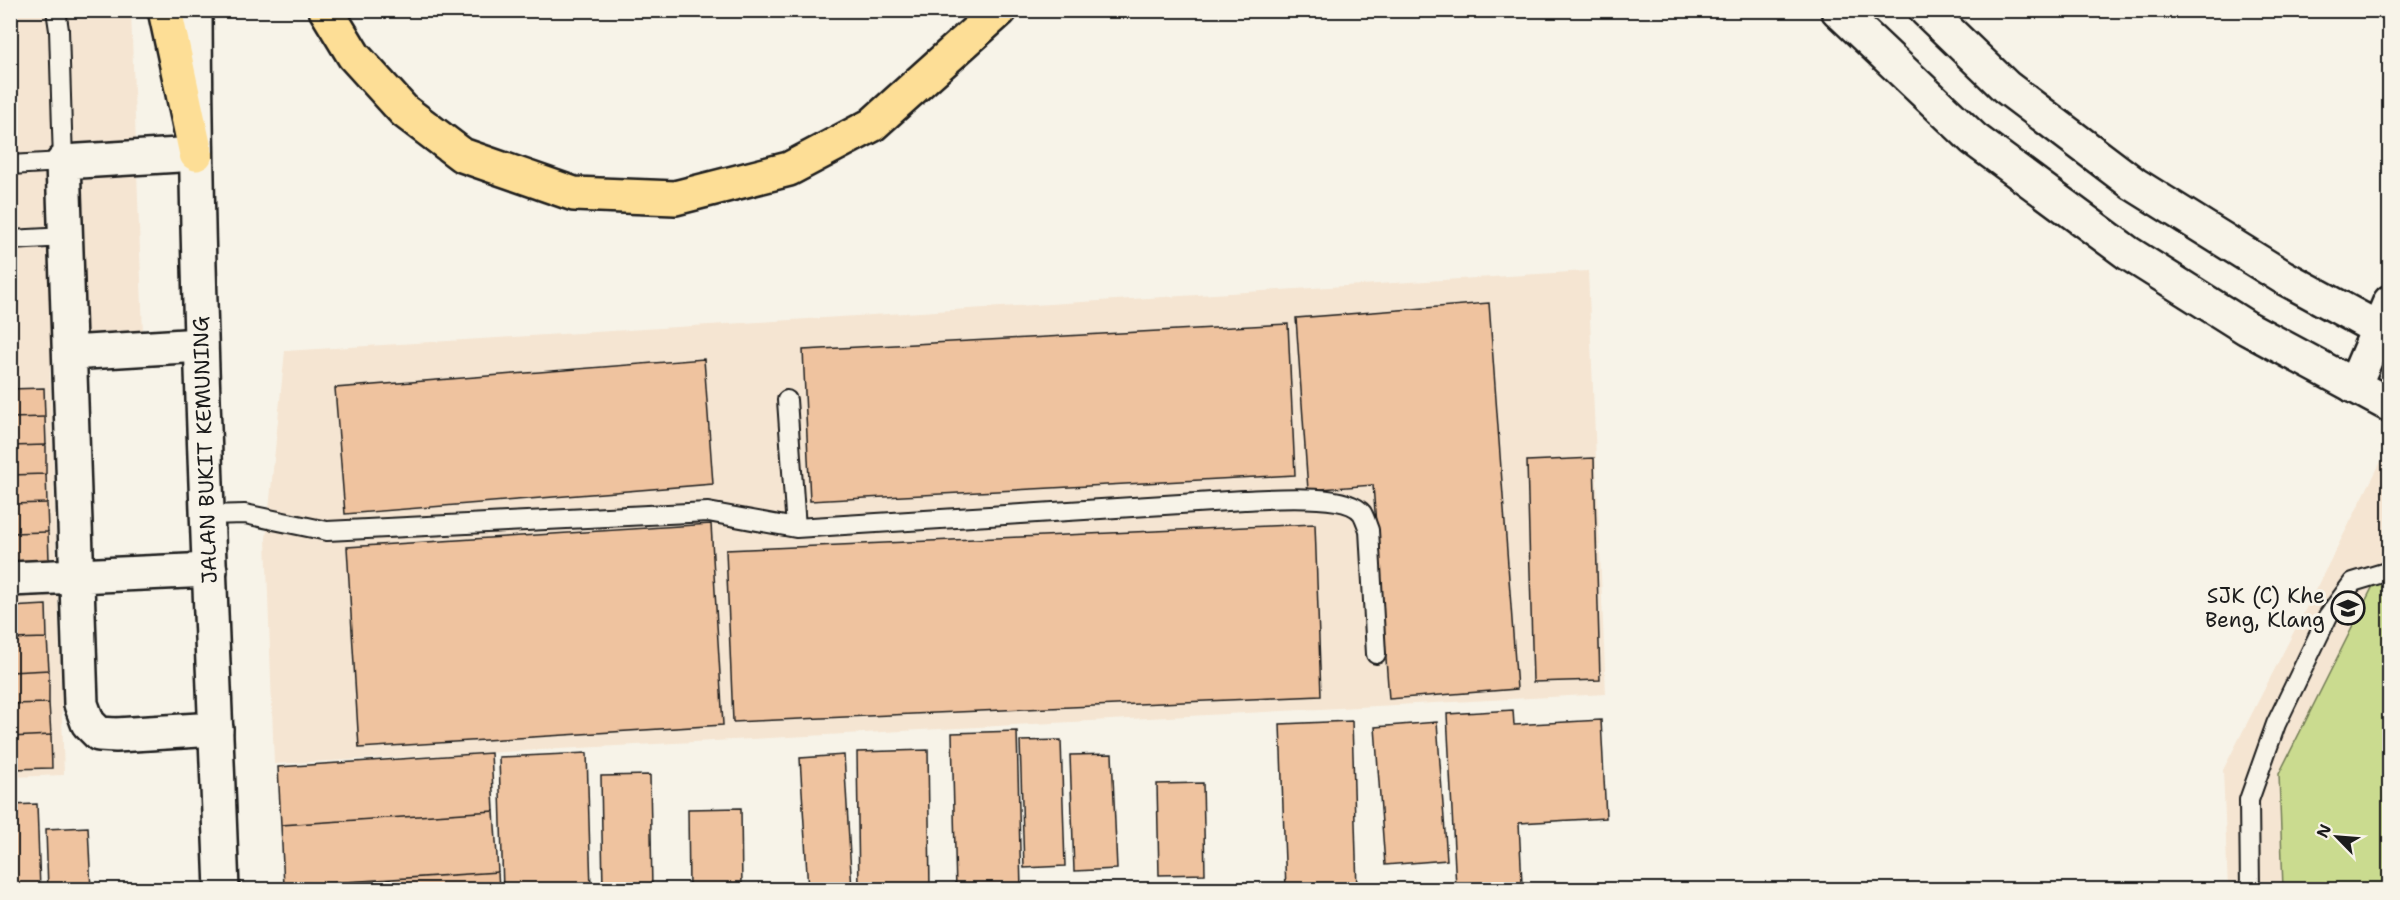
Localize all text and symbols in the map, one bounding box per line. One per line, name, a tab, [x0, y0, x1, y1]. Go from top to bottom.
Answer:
street label: JALAN BUKIT KEMUNING	[186, 316, 224, 584]
place label: SJK (C) Khe Beng, Klang	[2205, 582, 2325, 634]
school or university icon: SJK (C) Khe Beng, Klang	[2330, 590, 2366, 626]
north arrow	[2307, 807, 2367, 867]
text: N	[2312, 821, 2336, 841]

